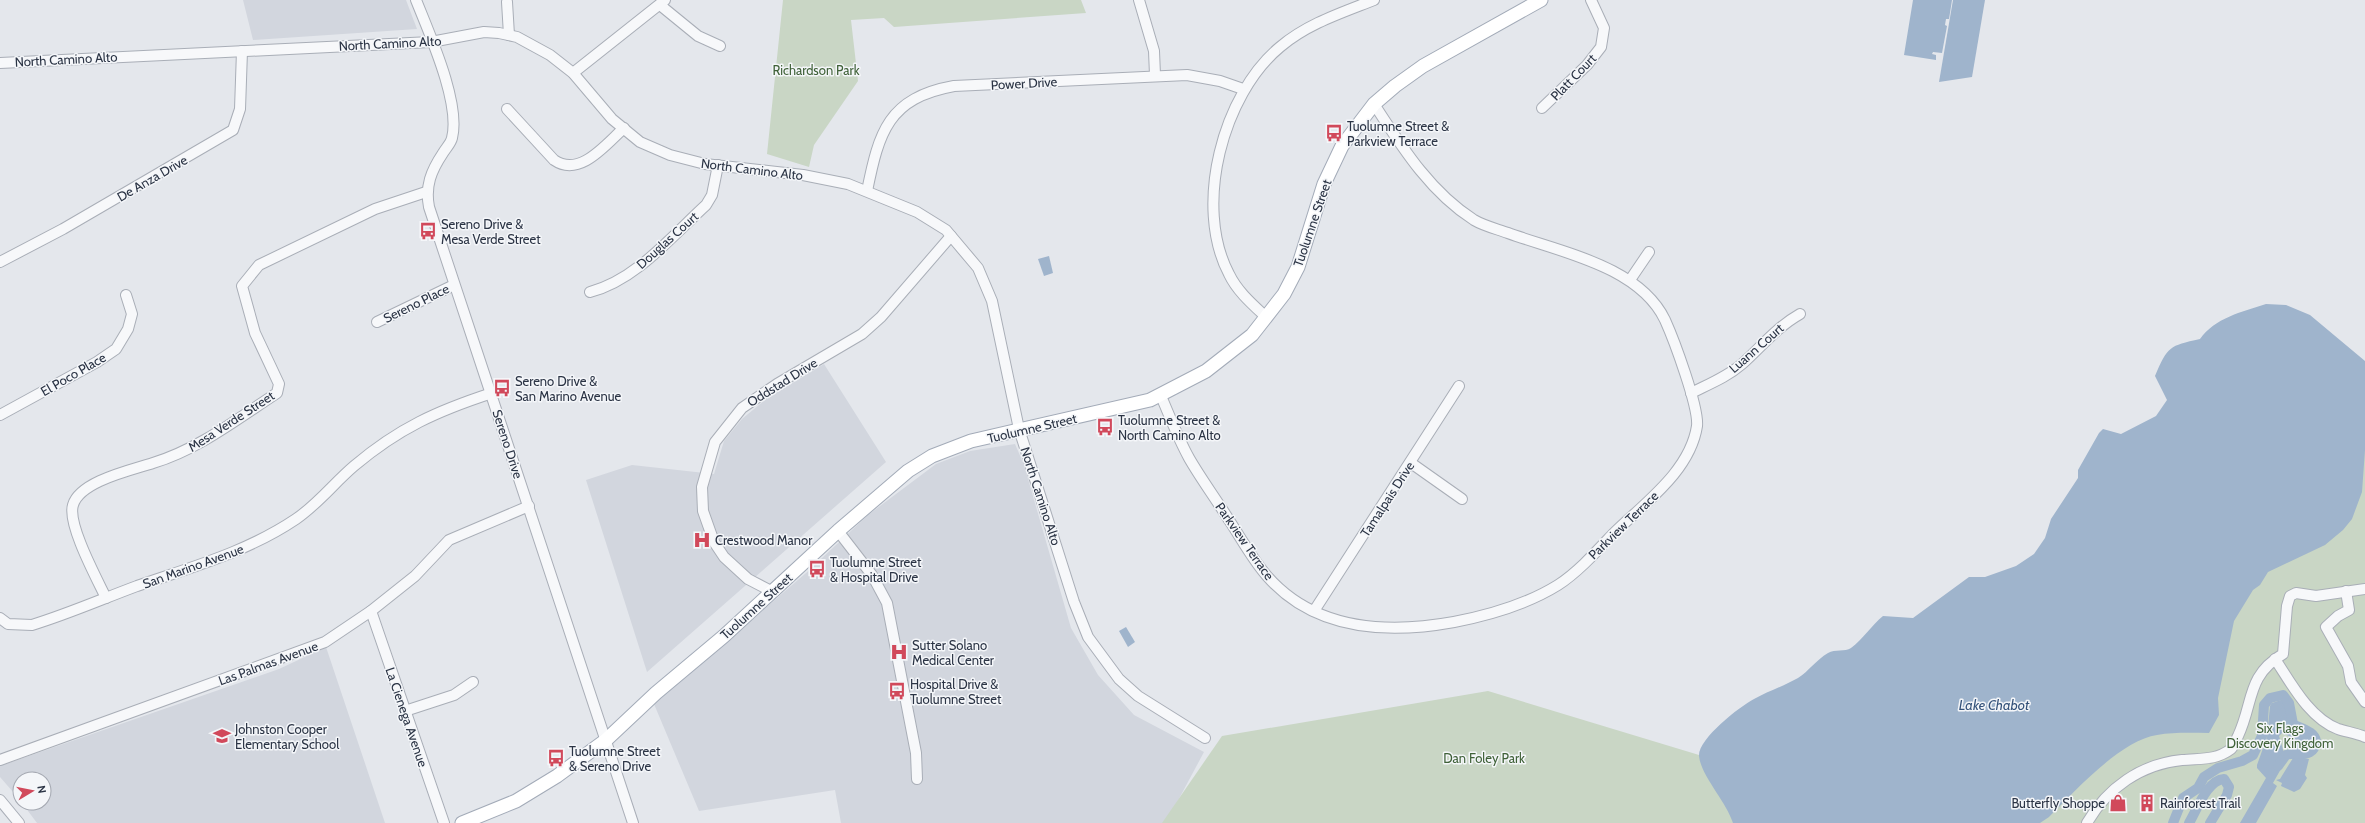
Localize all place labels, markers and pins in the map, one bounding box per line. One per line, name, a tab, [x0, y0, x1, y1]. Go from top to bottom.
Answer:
place label: Tuolumne Street & Parkview Terrace	[1347, 118, 1449, 149]
bus stop icon: Tuolumne Street & Parkview Terrace	[1324, 123, 1344, 143]
place label: Sereno Drive & Mesa Verde Street	[441, 216, 541, 247]
bus stop icon: Sereno Drive & Mesa Verde Street	[418, 221, 438, 241]
place label: Sereno Drive & San Marino Avenue	[515, 373, 622, 404]
bus stop icon: Sereno Drive & San Marino Avenue	[492, 378, 512, 398]
place label: Tuolumne Street & North Camino Alto	[1118, 412, 1221, 443]
bus stop icon: Tuolumne Street & North Camino Alto	[1095, 417, 1115, 437]
hospital icon: Crestwood Manor	[692, 530, 712, 550]
place label: Crestwood Manor	[715, 532, 813, 548]
place label: Tuolumne Street & Hospital Drive	[830, 554, 922, 585]
bus stop icon: Tuolumne Street & Hospital Drive	[807, 559, 827, 579]
place label: Sutter Solano Medical Center	[912, 637, 995, 668]
hospital icon: Sutter Solano Medical Center	[889, 642, 909, 662]
place label: Hospital Drive & Tuolumne Street	[910, 676, 1002, 707]
bus stop icon: Hospital Drive & Tuolumne Street	[887, 681, 907, 701]
place label: Johnston Cooper Elementary School	[234, 721, 339, 752]
school or university icon: Johnston Cooper Elementary School	[212, 726, 232, 746]
place label: Tuolumne Street & Sereno Drive	[569, 743, 661, 774]
bus stop icon: Tuolumne Street & Sereno Drive	[546, 748, 566, 768]
shop icon: Butterfly Shoppe	[2108, 793, 2128, 813]
building icon: Rainforest Trail	[2137, 793, 2157, 813]
place label: Butterfly Shoppe	[2011, 795, 2105, 811]
place label: Rainforest Trail	[2160, 795, 2240, 811]

